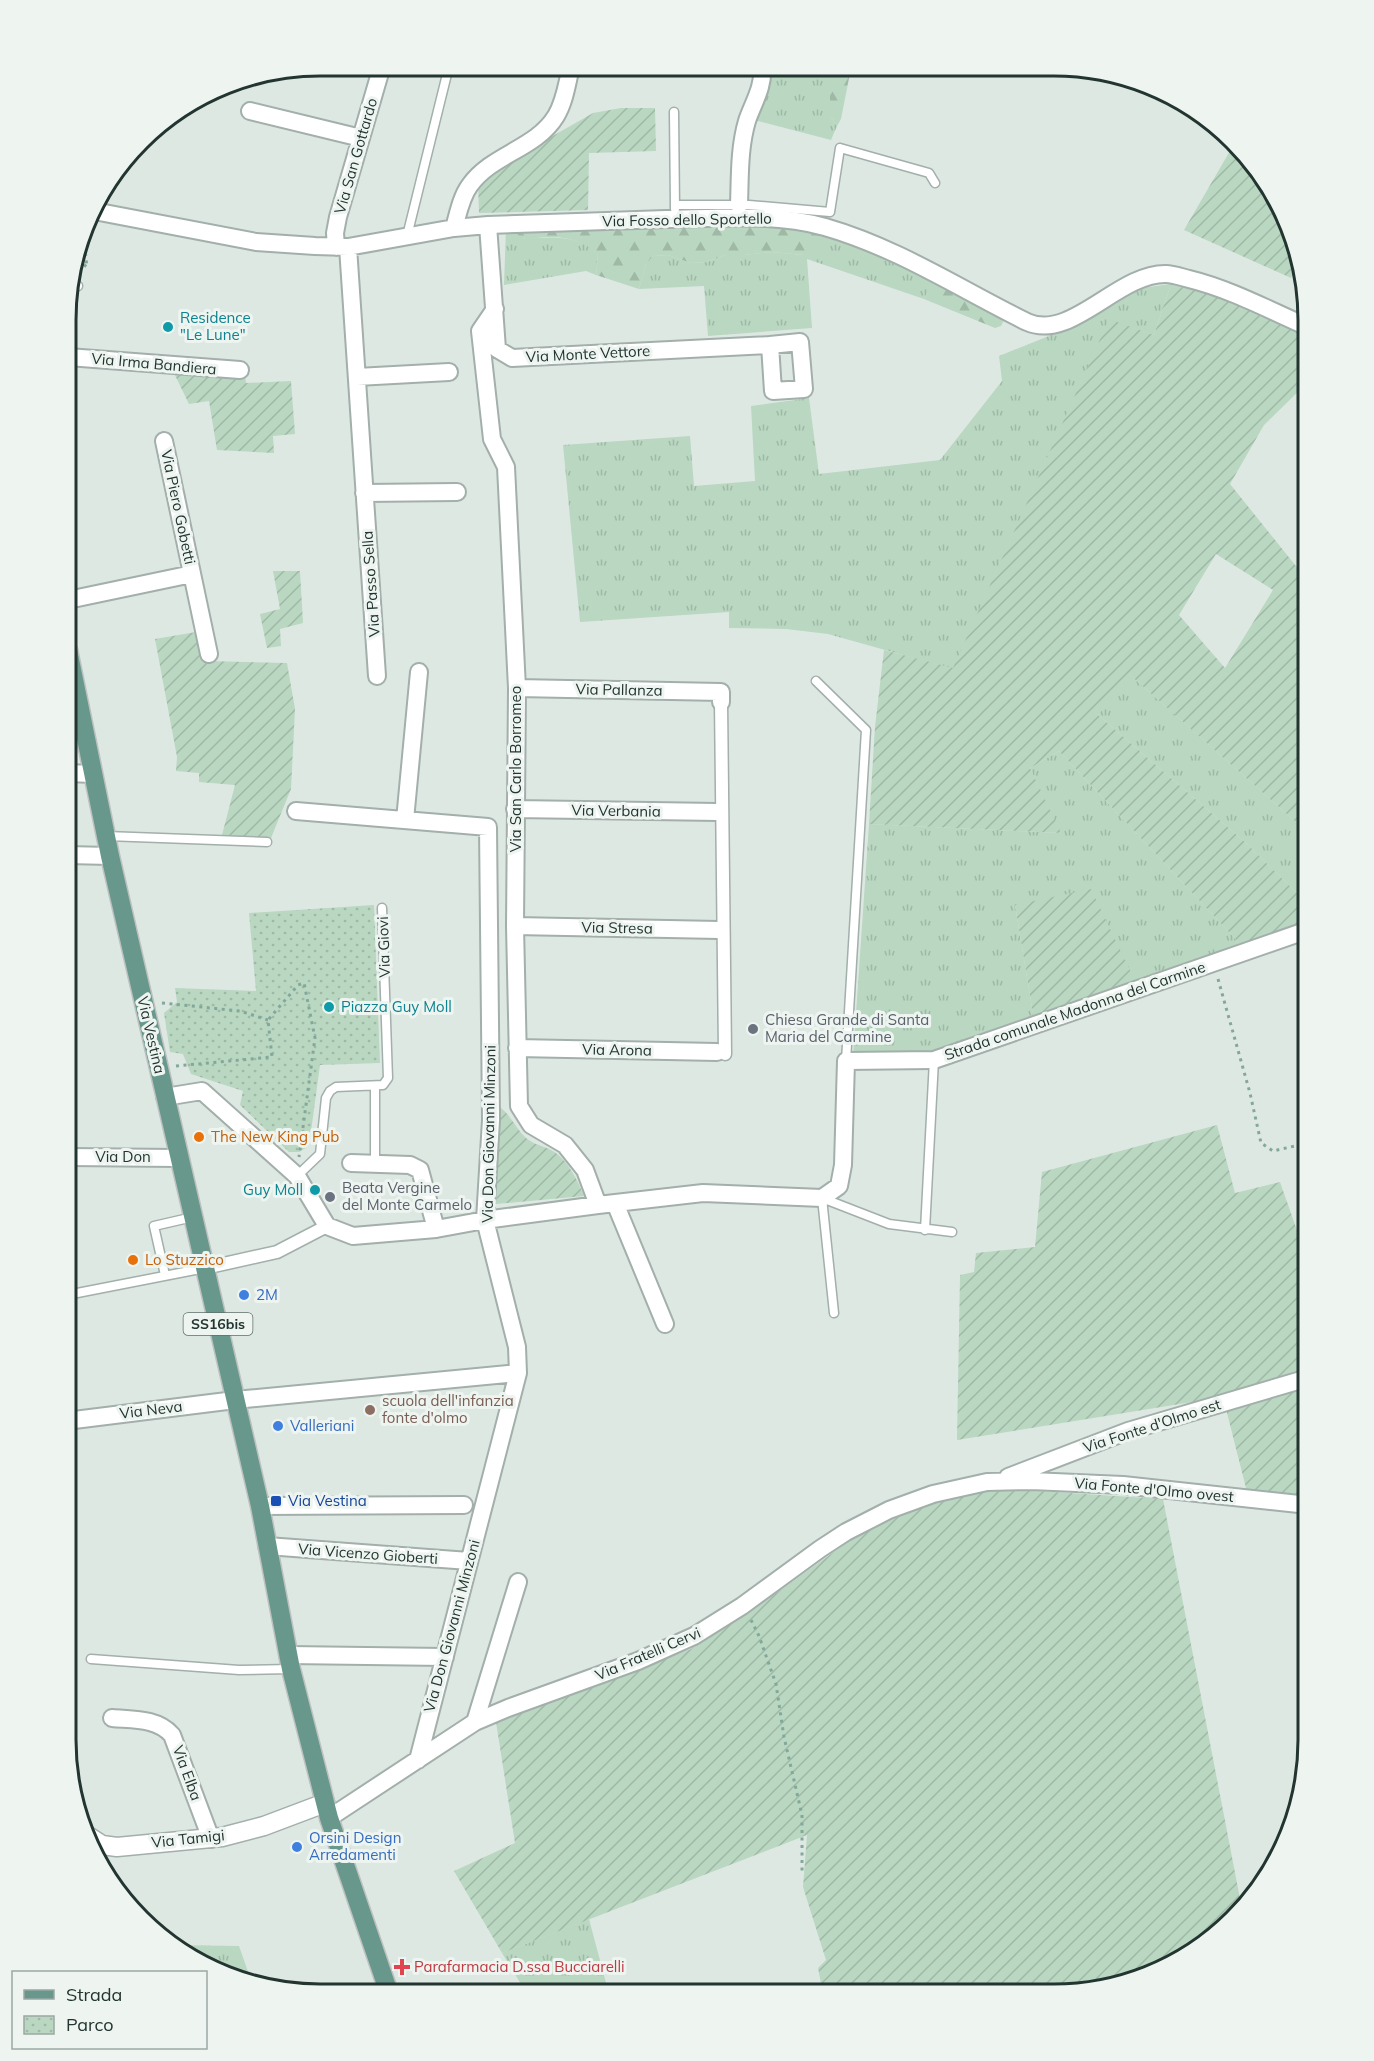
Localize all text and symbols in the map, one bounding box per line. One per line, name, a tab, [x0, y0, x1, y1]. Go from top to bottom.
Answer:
street label: Via San Gottardo	[330, 96, 381, 216]
street label: Via Fosso dello Sportello	[602, 209, 772, 230]
place label: Residence "Le Lune"	[180, 308, 251, 344]
marker: Residence "Le Lune"	[161, 320, 175, 334]
street label: Via Monte Vettore	[525, 341, 651, 366]
street label: Via Irma Bandiera	[91, 349, 217, 378]
street label: Via Piero Gobetti	[157, 448, 200, 566]
street label: Via Passo Sella	[357, 530, 384, 638]
street label: Via Pallanza	[575, 679, 663, 700]
street label: Via San Carlo Borromeo	[506, 686, 525, 852]
street label: Via Verbania	[571, 800, 661, 821]
street label: Via Giovi	[373, 916, 394, 978]
street label: Via Stresa	[581, 917, 653, 938]
street label: Strada comunale Madonna del Carmine	[942, 957, 1208, 1064]
street label: Via Vestina	[133, 994, 170, 1075]
place label: Piazza Guy Moll	[341, 997, 452, 1016]
marker: Piazza Guy Moll	[322, 1000, 336, 1014]
place label: Chiesa Grande di Santa Maria del Carmine	[765, 1010, 929, 1046]
marker: Chiesa Grande di Santa Maria del Carmine	[746, 1022, 760, 1036]
street label: Via Arona	[582, 1039, 652, 1060]
street label: Via Don Giovanni Minzoni	[477, 1045, 500, 1223]
place label: The New King Pub	[211, 1127, 339, 1146]
marker: The New King Pub	[192, 1130, 206, 1144]
street label: Via Don	[95, 1147, 151, 1166]
place label: Beata Vergine del Monte Carmelo	[342, 1178, 472, 1214]
place label: Guy Moll	[243, 1180, 303, 1199]
marker: Guy Moll	[308, 1183, 322, 1197]
marker: Beata Vergine del Monte Carmelo	[323, 1190, 337, 1204]
place label: Lo Stuzzico	[145, 1250, 224, 1269]
marker: Lo Stuzzico	[126, 1253, 140, 1267]
place label: 2M	[256, 1285, 278, 1304]
marker: 2M	[237, 1288, 251, 1302]
road number: SS16bis	[184, 1313, 252, 1335]
place label: scuola dell'infanzia fonte d'olmo	[382, 1391, 514, 1427]
street label: Via Fonte d'Olmo est	[1081, 1394, 1223, 1457]
street label: Via Neva	[118, 1396, 183, 1423]
marker: scuola dell'infanzia fonte d'olmo	[363, 1403, 377, 1417]
place label: Valleriani	[290, 1416, 354, 1435]
marker: Valleriani	[271, 1419, 285, 1433]
street label: Via Fonte d'Olmo ovest	[1074, 1473, 1235, 1506]
place label: Via Vestina	[288, 1491, 367, 1510]
marker: Via Vestina	[269, 1494, 283, 1508]
street label: Via Don Giovanni Minzoni	[419, 1537, 484, 1714]
street label: Via Vicenzo Gioberti	[297, 1539, 439, 1568]
street label: Via Fratelli Cervi	[592, 1623, 703, 1684]
street label: Via Elba	[169, 1743, 206, 1803]
street label: Via Tamigi	[151, 1825, 225, 1852]
place label: Orsini Design Arredamenti	[309, 1828, 401, 1864]
marker: Orsini Design Arredamenti	[290, 1840, 304, 1854]
place label: Parafarmacia D.ssa Bucciarelli	[414, 1957, 625, 1976]
marker: Parafarmacia D.ssa Bucciarelli	[395, 1960, 409, 1974]
legend	[12, 1971, 207, 2049]
text: Strada	[66, 1983, 122, 2006]
text: Parco	[66, 2013, 114, 2036]

